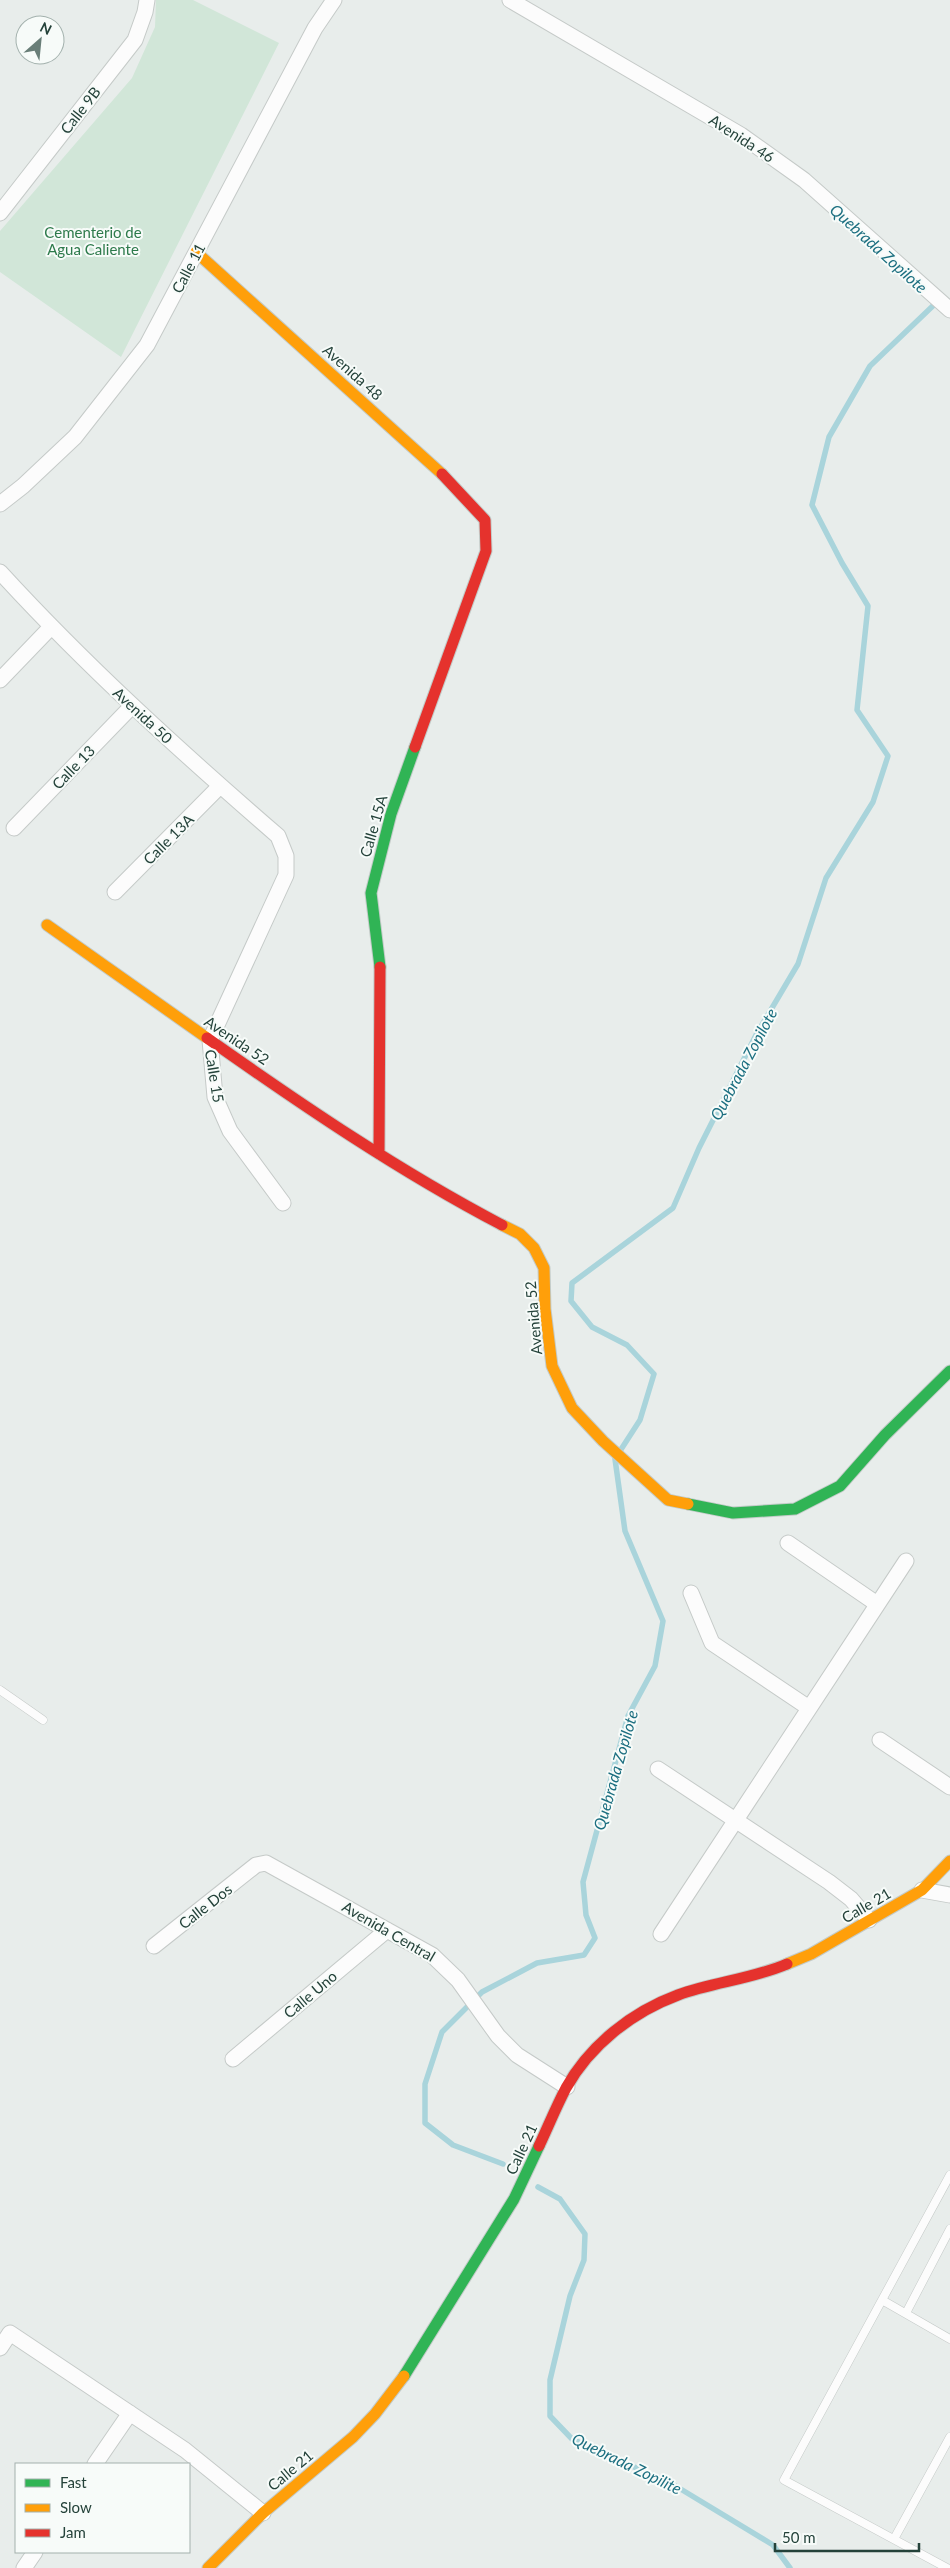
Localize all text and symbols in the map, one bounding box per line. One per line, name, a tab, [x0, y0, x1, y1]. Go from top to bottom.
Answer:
north arrow	[15, 15, 65, 65]
text: N	[37, 18, 55, 38]
street label: Calle 9B	[56, 83, 104, 137]
street label: Avenida 46	[706, 110, 778, 166]
water label: Quebrada Zopilote	[827, 199, 932, 297]
park label: Cementerio de Agua Caliente	[44, 223, 142, 258]
street label: Calle 11	[167, 240, 209, 296]
street label: Avenida 48	[319, 341, 387, 403]
street label: Avenida 50	[110, 683, 176, 747]
street label: Calle 13	[48, 741, 98, 793]
street label: Calle 15A	[356, 792, 391, 859]
street label: Calle 13A	[139, 809, 198, 868]
water label: Quebrada Zopilote	[706, 1005, 781, 1123]
street label: Avenida 52	[201, 1012, 273, 1068]
street label: Calle 15	[202, 1048, 228, 1104]
street label: Avenida 52	[521, 1280, 545, 1356]
water label: Quebrada Zopilote	[589, 1708, 641, 1832]
street label: Calle Dos	[175, 1880, 235, 1932]
street label: Calle 21	[838, 1884, 894, 1926]
street label: Avenida Central	[339, 1897, 439, 1965]
street label: Calle Uno	[280, 1967, 340, 2021]
street label: Calle 21	[501, 2121, 541, 2177]
water label: Quebrada Zopilite	[569, 2428, 685, 2498]
street label: Calle 21	[264, 2446, 316, 2494]
legend	[15, 2463, 190, 2553]
text: Fast	[60, 2473, 87, 2491]
text: Slow	[60, 2498, 92, 2516]
scale bar	[775, 2520, 919, 2552]
text: Jam	[60, 2523, 86, 2541]
text: 50 m	[782, 2528, 816, 2546]

